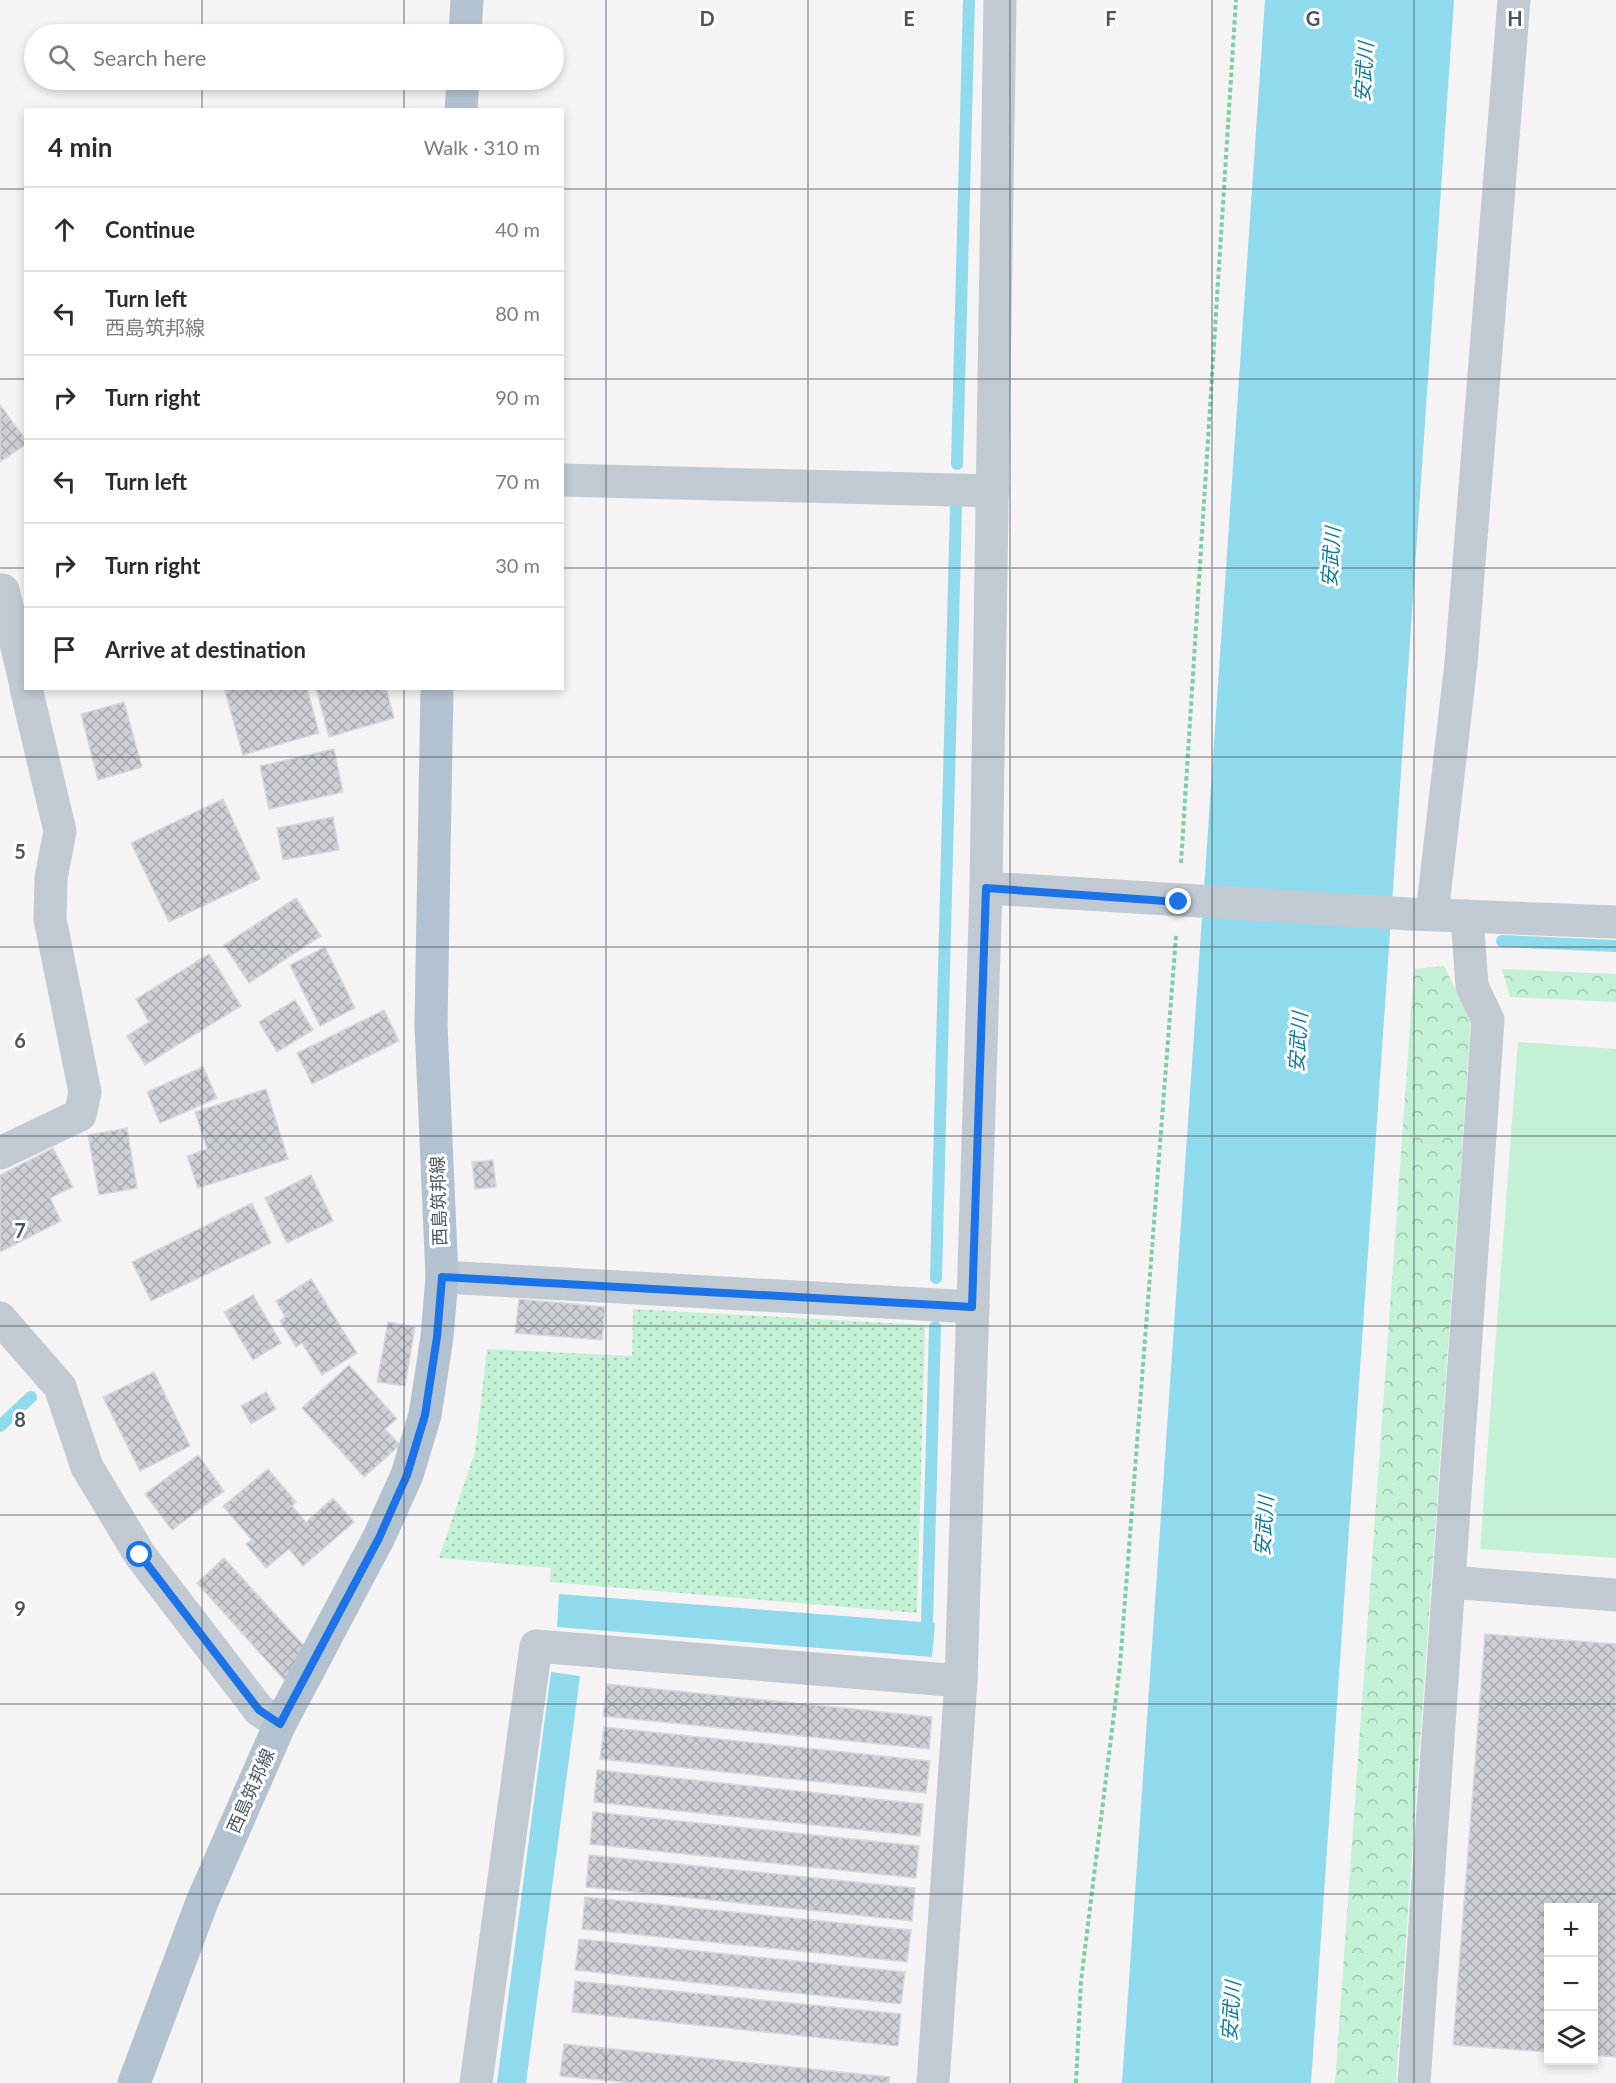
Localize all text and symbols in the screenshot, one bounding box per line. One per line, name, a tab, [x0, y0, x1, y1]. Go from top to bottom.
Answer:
text: D	[699, 6, 715, 30]
text: E	[903, 6, 915, 30]
text: F	[1105, 6, 1117, 30]
text: G	[1306, 6, 1320, 30]
text: H	[1507, 6, 1523, 30]
search box	[24, 24, 564, 90]
water label: 安武川	[1349, 39, 1377, 103]
icon: search	[45, 41, 78, 74]
text: Search here	[93, 44, 206, 71]
text: 4 min	[48, 131, 112, 163]
text: Walk · 310 m	[424, 135, 540, 159]
icon: ahead	[48, 213, 81, 246]
text: Continue	[105, 216, 195, 243]
text: 40 m	[495, 217, 540, 241]
text: Turn left	[105, 285, 187, 312]
icon: left	[48, 297, 81, 330]
text: 80 m	[495, 301, 540, 325]
text: 西島筑邦線	[105, 315, 205, 339]
icon: right	[48, 381, 81, 414]
text: Turn right	[105, 384, 200, 411]
text: 90 m	[495, 385, 540, 409]
icon: left	[48, 465, 81, 498]
text: Turn left	[105, 468, 187, 495]
text: 70 m	[495, 469, 540, 493]
water label: 安武川	[1316, 524, 1344, 588]
icon: right	[48, 549, 81, 582]
text: Turn right	[105, 552, 200, 579]
text: 30 m	[495, 553, 540, 577]
icon: arrive	[48, 633, 81, 666]
text: Arrive at destination	[105, 636, 306, 663]
text: 5	[14, 839, 26, 863]
route end	[1165, 888, 1191, 914]
water label: 安武川	[1283, 1009, 1311, 1073]
text: 6	[14, 1028, 26, 1052]
street label: 西島筑邦線	[425, 1156, 451, 1246]
text: 7	[14, 1218, 26, 1242]
text: 8	[14, 1407, 26, 1431]
water label: 安武川	[1249, 1493, 1277, 1557]
route start	[126, 1541, 152, 1567]
text: 9	[14, 1596, 26, 1620]
street label: 西島筑邦線	[222, 1745, 278, 1836]
map controls	[1544, 1903, 1598, 2065]
button: +	[1544, 1903, 1598, 1957]
button: −	[1544, 1957, 1598, 2011]
water label: 安武川	[1216, 1978, 1244, 2042]
button: layers	[1544, 2011, 1598, 2065]

